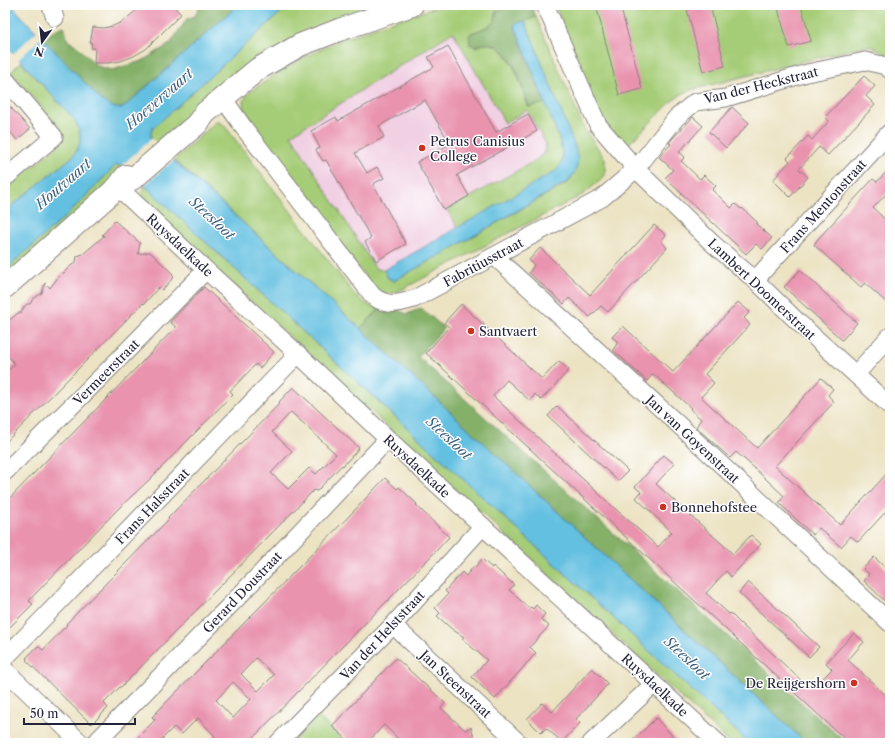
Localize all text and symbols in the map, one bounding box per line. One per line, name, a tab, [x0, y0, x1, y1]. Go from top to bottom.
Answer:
north arrow	[22, 22, 62, 62]
text: N	[33, 44, 46, 60]
street label: Van der Heckstraat	[701, 63, 820, 107]
water label: Hoevervaart	[121, 64, 197, 134]
place label: Petrus Canisius College	[430, 133, 525, 164]
marker: Petrus Canisius College	[417, 143, 427, 153]
water label: Houtvaart	[31, 154, 95, 214]
street label: Frans Mentonstraat	[777, 155, 870, 256]
water label: Steesloot	[185, 192, 239, 244]
street label: Ruysdaelkade	[143, 210, 217, 280]
street label: Fabritiusstraat	[440, 234, 526, 290]
street label: Lambert Doomerstraat	[705, 235, 819, 343]
place label: Santvaert	[479, 323, 538, 339]
marker: Santvaert	[466, 326, 476, 336]
street label: Vermeerstraat	[69, 335, 143, 409]
street label: Jan van Goyenstraat	[642, 390, 743, 487]
water label: Steesloot	[422, 412, 476, 464]
street label: Ruysdaelkade	[380, 431, 454, 501]
street label: Frans Halsstraat	[112, 464, 193, 547]
place label: Bonnehofstee	[671, 499, 757, 515]
marker: Bonnehofstee	[658, 502, 668, 512]
street label: Gerard Doustraat	[199, 548, 285, 636]
street label: Van der Helststraat	[336, 587, 428, 684]
water label: Steesloot	[660, 632, 714, 684]
street label: Jan Steenstraat	[415, 645, 495, 721]
street label: Ruysdaelkade	[618, 650, 692, 720]
place label: De Reijgershorn	[745, 675, 846, 691]
marker: De Reijgershorn	[849, 678, 859, 688]
scale bar	[24, 700, 135, 726]
text: 50 m	[30, 706, 59, 721]

